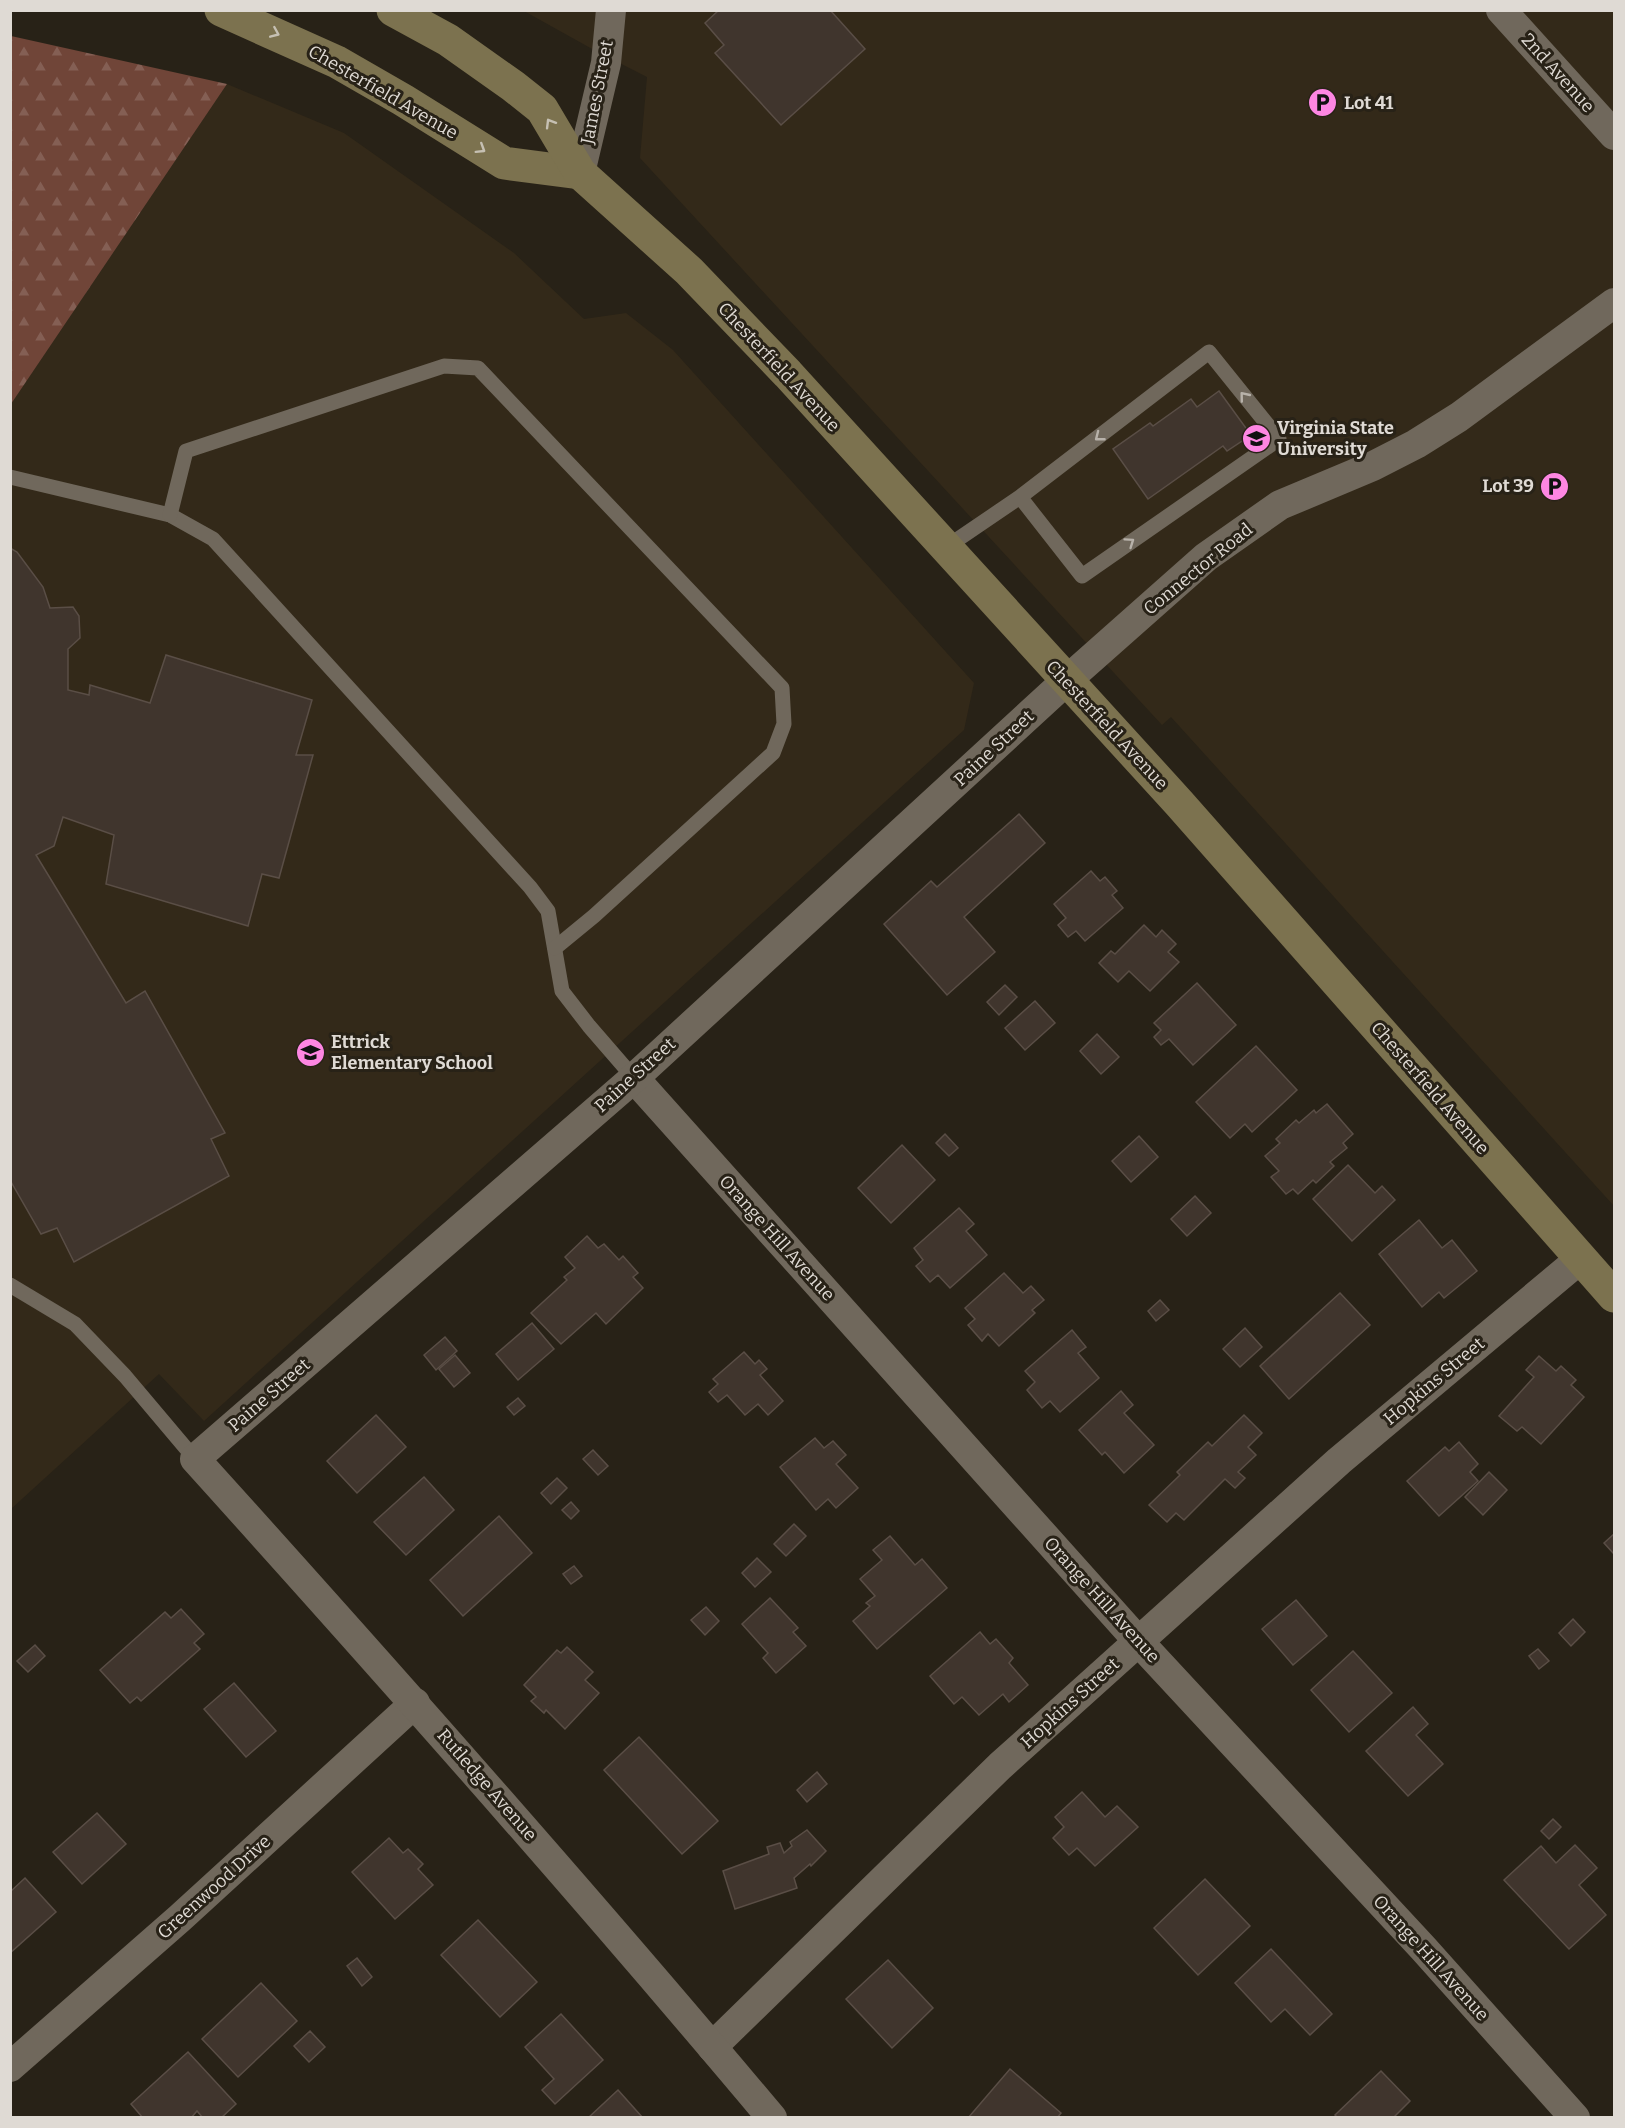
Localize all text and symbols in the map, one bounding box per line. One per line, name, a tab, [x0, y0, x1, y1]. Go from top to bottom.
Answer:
one-way arrow	[268, 26, 279, 38]
street label: 2nd Avenue	[1517, 29, 1599, 117]
street label: James Street	[576, 38, 618, 147]
street label: Chesterfield Avenue	[304, 40, 462, 144]
parking icon: Lot 41	[1307, 87, 1339, 119]
place label: Lot 41	[1344, 92, 1394, 114]
one-way arrow	[545, 119, 557, 129]
one-way arrow	[474, 142, 485, 153]
street label: Chesterfield Avenue	[713, 298, 845, 436]
one-way arrow	[1240, 392, 1251, 403]
place label: Virginia State University	[1277, 417, 1394, 460]
school or university icon: Virginia State University	[1240, 422, 1272, 454]
one-way arrow	[1094, 429, 1105, 440]
parking icon: Lot 39	[1539, 470, 1571, 502]
place label: Lot 39	[1482, 475, 1534, 497]
street label: Connector Road	[1139, 518, 1257, 620]
one-way arrow	[1124, 538, 1135, 549]
street label: Chesterfield Avenue	[1041, 656, 1173, 794]
street label: Paine Street	[950, 705, 1039, 791]
street label: Chesterfield Avenue	[1366, 1017, 1494, 1159]
place label: Ettrick Elementary School	[331, 1031, 493, 1074]
street label: Paine Street	[590, 1033, 680, 1117]
school or university icon: Ettrick Elementary School	[294, 1036, 326, 1068]
street label: Orange Hill Avenue	[715, 1170, 839, 1306]
street label: Hopkins Street	[1379, 1332, 1489, 1430]
street label: Paine Street	[224, 1353, 315, 1436]
street label: Orange Hill Avenue	[1040, 1532, 1164, 1668]
street label: Hopkins Street	[1016, 1653, 1124, 1753]
street label: Rutledge Avenue	[432, 1724, 542, 1846]
street label: Greenwood Drive	[153, 1830, 275, 1944]
street label: Orange Hill Avenue	[1369, 1890, 1493, 2026]

